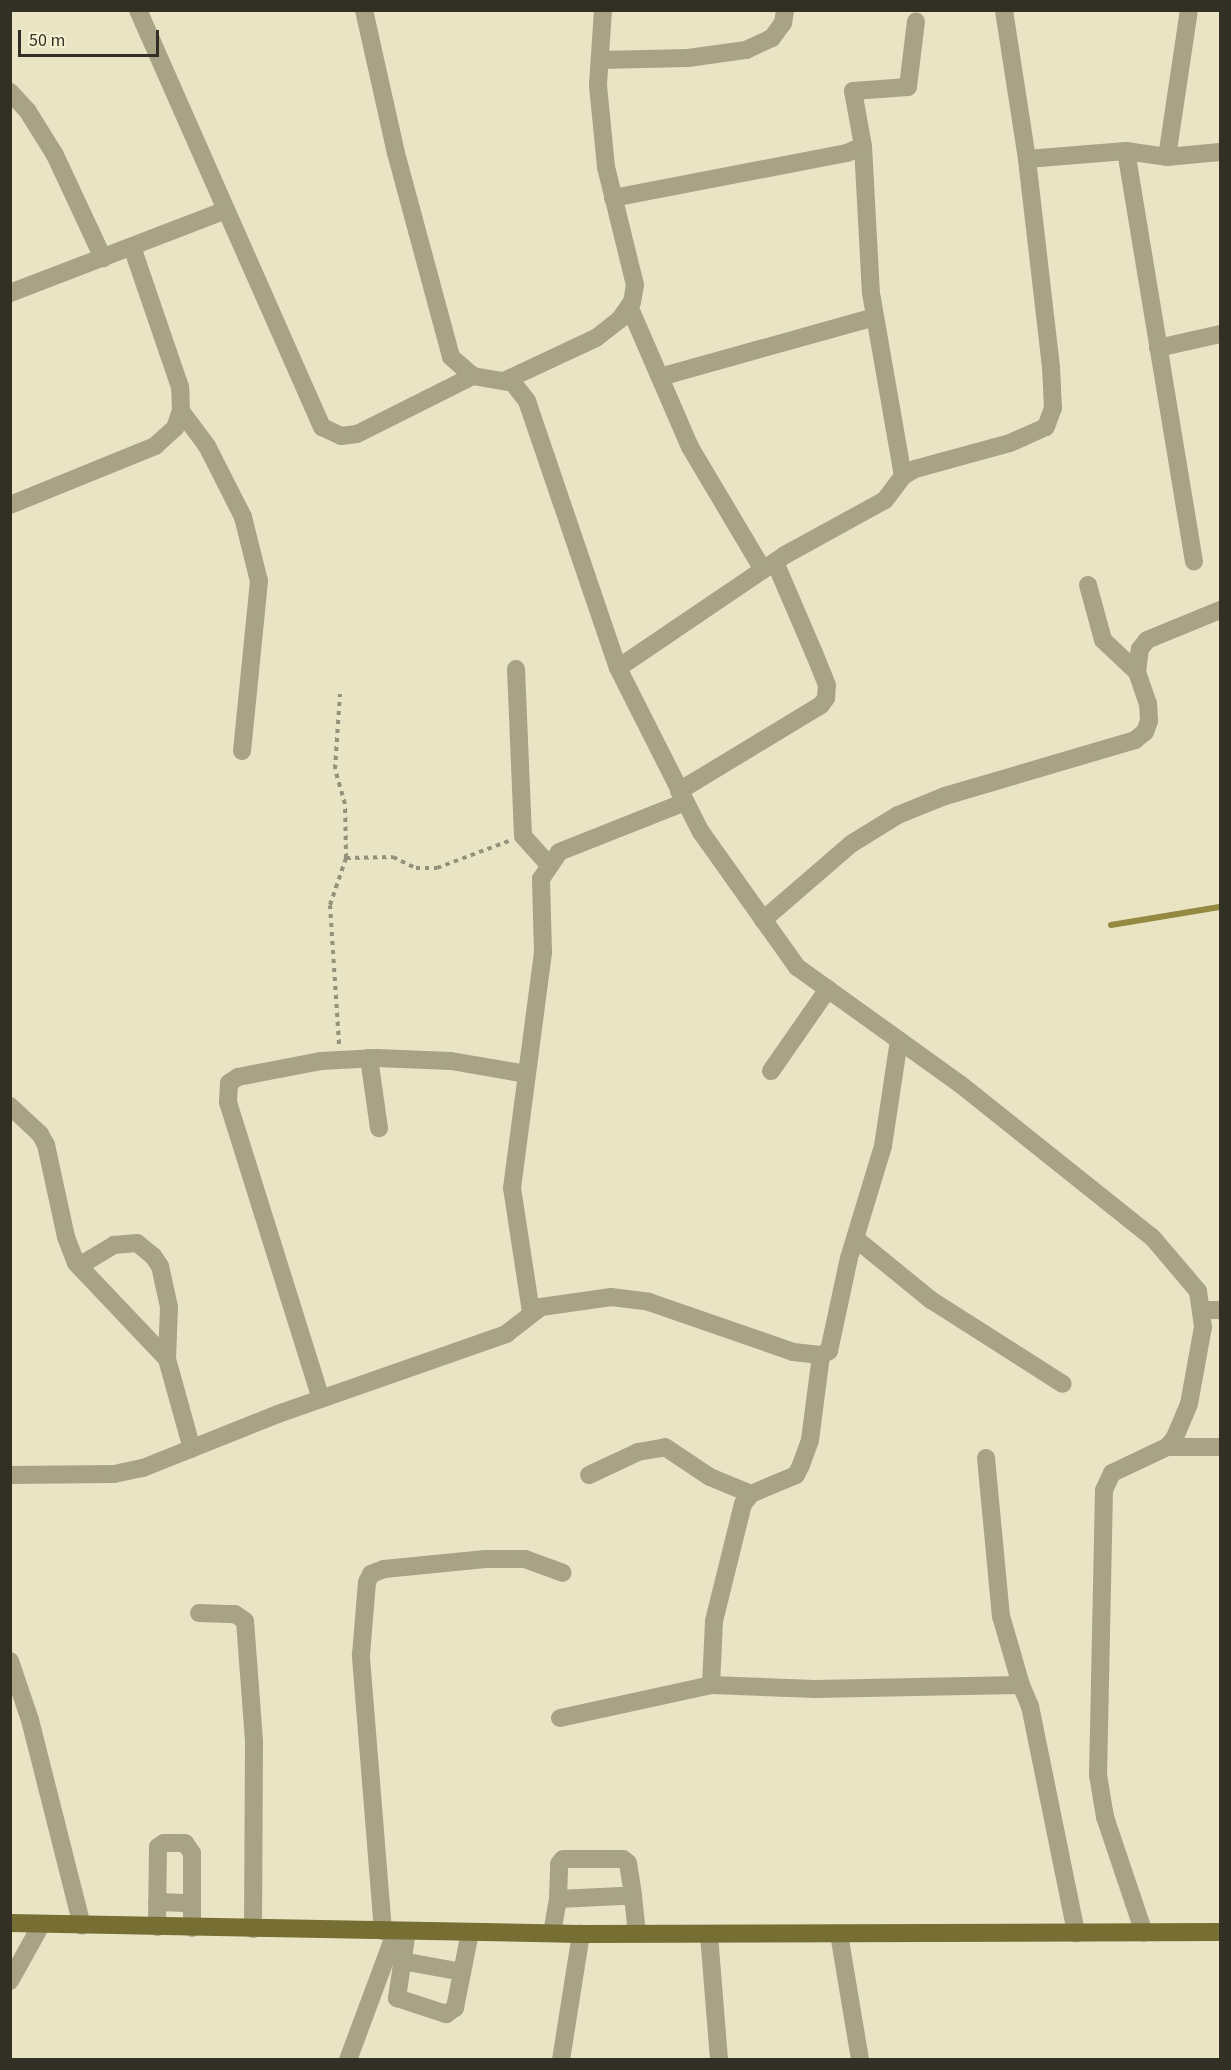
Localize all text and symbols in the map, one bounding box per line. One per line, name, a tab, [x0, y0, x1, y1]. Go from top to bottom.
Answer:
scale bar	[21, 18, 162, 56]
text: 50 m	[29, 28, 65, 53]

